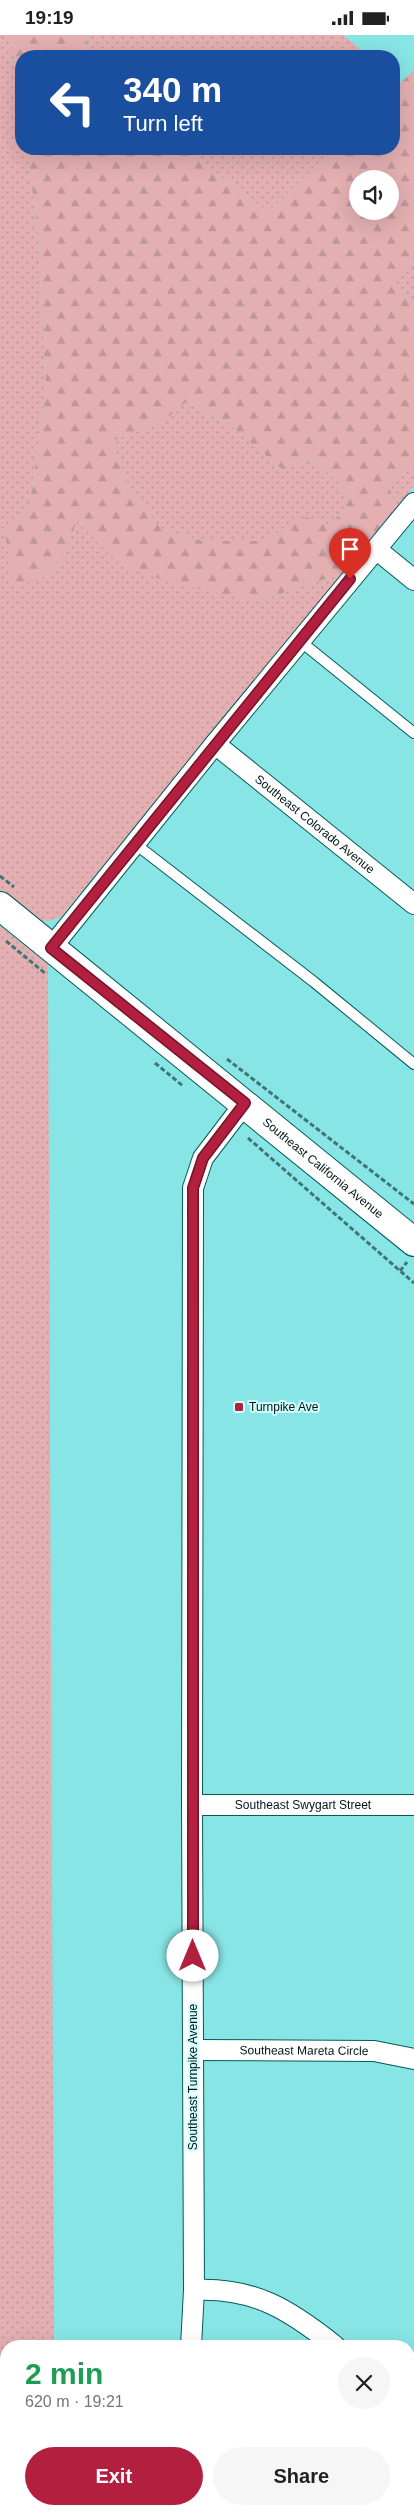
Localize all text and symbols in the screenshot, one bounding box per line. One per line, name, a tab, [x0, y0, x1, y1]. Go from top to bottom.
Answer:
text: 19:19	[25, 7, 74, 28]
icon: left	[40, 70, 105, 135]
text: 340 m	[123, 70, 222, 109]
text: Turn left	[123, 111, 203, 136]
map controls	[349, 170, 399, 220]
button: sound	[349, 170, 399, 220]
pin	[329, 528, 371, 579]
icon: arrive	[336, 535, 364, 563]
street label: Southeast Colorado Avenue	[252, 772, 378, 877]
street label: Southeast California Avenue	[260, 1115, 386, 1222]
place label: Turnpike Ave	[249, 1400, 319, 1414]
marker: Turnpike Ave	[233, 1401, 245, 1413]
street label: Southeast Swygart Street	[235, 1798, 372, 1812]
position arrow	[166, 1929, 218, 1981]
street label: Southeast Turnpike Avenue	[186, 2003, 200, 2150]
street label: Southeast Mareta Circle	[239, 2043, 369, 2058]
text: 2 min	[25, 2357, 103, 2390]
button: close	[338, 2357, 390, 2409]
text: 620 m · 19:21	[25, 2393, 124, 2410]
button: Exit	[25, 2447, 203, 2505]
button: Share	[213, 2447, 390, 2505]

